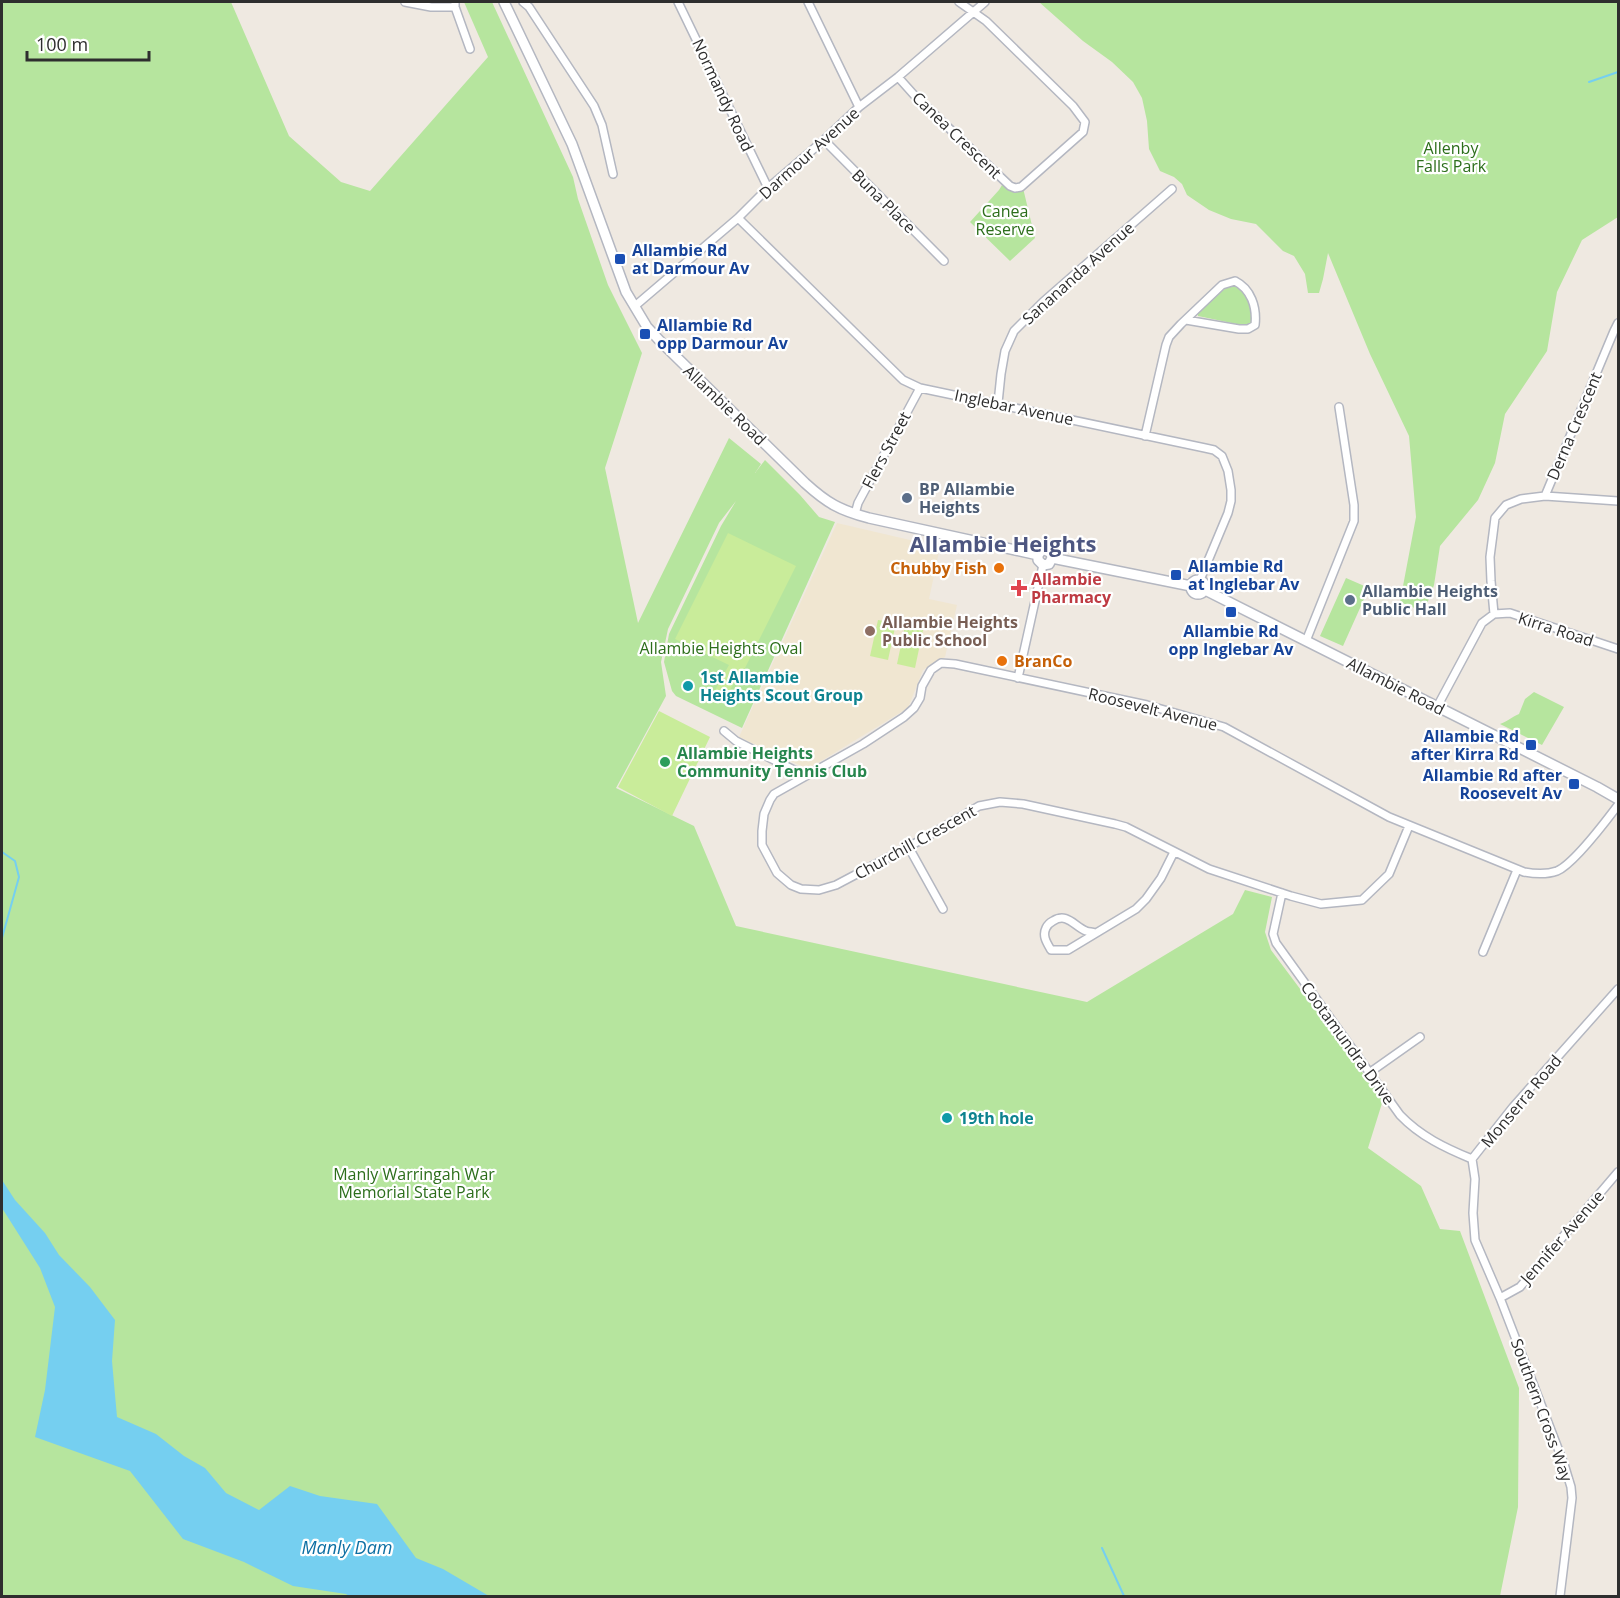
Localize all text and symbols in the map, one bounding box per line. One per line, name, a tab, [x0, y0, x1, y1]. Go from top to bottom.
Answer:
scale bar	[27, 24, 148, 62]
text: 100 m	[36, 32, 88, 56]
street label: Normandy Road	[687, 35, 759, 155]
street label: Canea Crescent	[908, 87, 1007, 183]
street label: Darmour Avenue	[754, 102, 864, 204]
park label: Allenby Falls Park	[1416, 137, 1487, 177]
street label: Buna Place	[847, 164, 921, 238]
park label: Canea Reserve	[976, 200, 1035, 240]
street label: Sanananda Avenue	[1017, 217, 1139, 329]
place label: Allambie Rd at Darmour Av	[632, 239, 750, 279]
marker: Allambie Rd at Darmour Av	[613, 252, 627, 266]
place label: Allambie Rd opp Darmour Av	[657, 314, 789, 354]
marker: Allambie Rd opp Darmour Av	[638, 327, 652, 341]
street label: Allambie Road	[679, 360, 771, 450]
street label: Derna Crescent	[1541, 368, 1607, 483]
street label: Inglebar Avenue	[952, 384, 1076, 430]
street label: Flers Street	[857, 407, 916, 492]
place label: BP Allambie Heights	[919, 478, 1015, 518]
marker: BP Allambie Heights	[900, 491, 914, 505]
district label: Allambie Heights	[910, 528, 1096, 558]
place label: Allambie Rd at Inglebar Av	[1188, 555, 1300, 595]
place label: Chubby Fish	[890, 557, 987, 579]
marker: Chubby Fish	[992, 561, 1006, 575]
place label: Allambie Pharmacy	[1031, 568, 1112, 608]
marker: Allambie Rd at Inglebar Av	[1169, 568, 1183, 582]
place label: Allambie Heights Public Hall	[1362, 580, 1498, 620]
marker: Allambie Pharmacy	[1012, 581, 1026, 595]
marker: Allambie Heights Public Hall	[1343, 593, 1357, 607]
marker: Allambie Rd opp Inglebar Av	[1224, 605, 1238, 619]
street label: Kirra Road	[1515, 606, 1597, 652]
place label: Allambie Heights Public School	[882, 611, 1018, 651]
place label: Allambie Rd opp Inglebar Av	[1169, 620, 1294, 660]
marker: Allambie Heights Public School	[863, 624, 877, 638]
park label: Allambie Heights Oval	[639, 637, 803, 659]
place label: BranCo	[1014, 650, 1072, 672]
street label: Allambie Road	[1343, 652, 1449, 720]
marker: BranCo	[995, 654, 1009, 668]
place label: 1st Allambie Heights Scout Group	[700, 666, 863, 706]
marker: 1st Allambie Heights Scout Group	[681, 679, 695, 693]
street label: Roosevelt Avenue	[1086, 682, 1220, 736]
place label: Allambie Rd after Kirra Rd	[1411, 725, 1519, 765]
marker: Allambie Rd after Kirra Rd	[1524, 738, 1538, 752]
place label: Allambie Heights Community Tennis Club	[677, 742, 867, 782]
marker: Allambie Heights Community Tennis Club	[658, 755, 672, 769]
place label: Allambie Rd after Roosevelt Av	[1423, 764, 1563, 804]
marker: Allambie Rd after Roosevelt Av	[1567, 777, 1581, 791]
street label: Churchill Crescent	[850, 799, 980, 884]
street label: Cootamundra Drive	[1296, 977, 1400, 1109]
street label: Monserra Road	[1476, 1050, 1566, 1152]
place label: 19th hole	[959, 1107, 1034, 1129]
marker: 19th hole	[940, 1111, 954, 1125]
park label: Manly Warringah War Memorial State Park	[333, 1163, 495, 1203]
street label: Jennifer Avenue	[1514, 1185, 1609, 1290]
street label: Southern Cross Way	[1506, 1336, 1578, 1485]
water label: Manly Dam	[301, 1535, 393, 1559]

